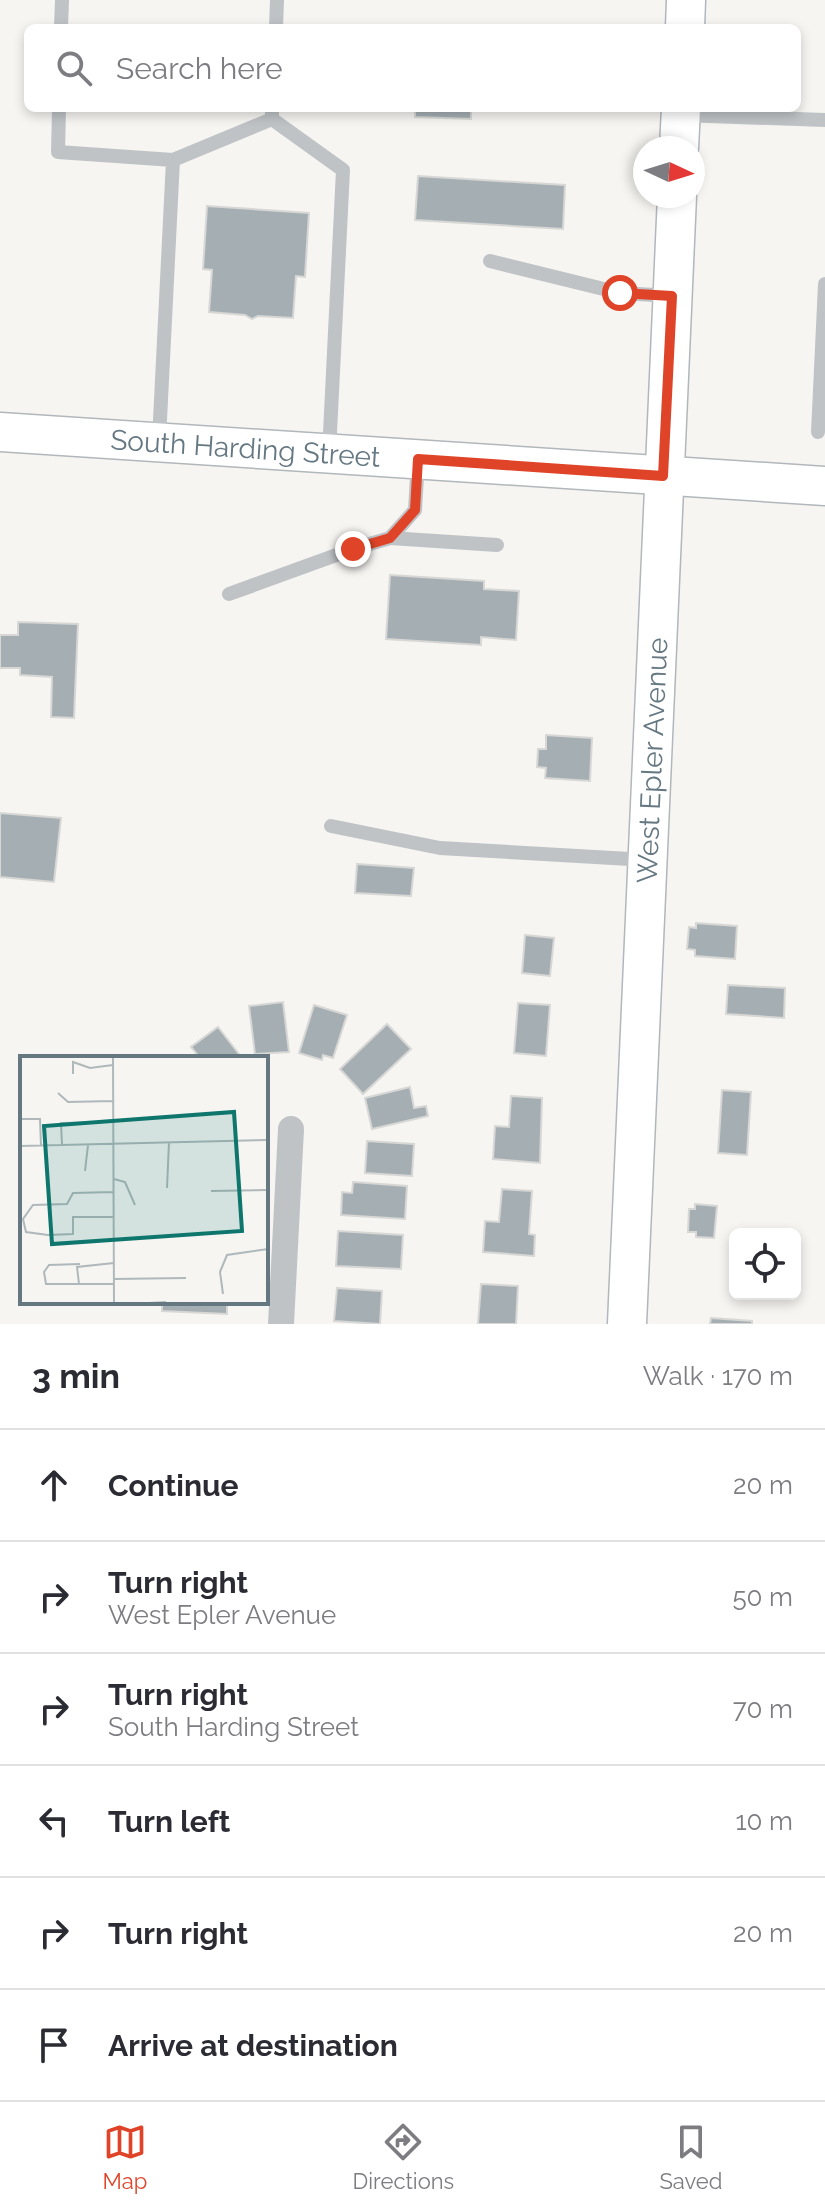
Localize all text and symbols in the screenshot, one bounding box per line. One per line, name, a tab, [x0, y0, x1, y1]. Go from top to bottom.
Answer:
search box	[24, 24, 801, 112]
icon: search	[52, 46, 96, 90]
text: Search here	[116, 51, 283, 86]
north arrow	[633, 136, 705, 208]
route start	[602, 275, 638, 311]
street label: South Harding Street	[109, 423, 382, 474]
route end	[335, 531, 371, 567]
street label: West Epler Avenue	[631, 637, 674, 884]
inset map	[20, 1056, 268, 1304]
map controls	[729, 1228, 801, 1300]
button: locate	[729, 1228, 801, 1300]
text: 3 min	[32, 1356, 120, 1396]
text: Walk · 170 m	[643, 1361, 793, 1391]
icon: ahead	[32, 1463, 76, 1507]
text: Continue	[108, 1468, 239, 1503]
text: 20 m	[733, 1470, 793, 1500]
text: Turn right	[108, 1565, 248, 1600]
icon: right	[32, 1575, 76, 1619]
text: 50 m	[732, 1582, 793, 1612]
text: West Epler Avenue	[108, 1600, 336, 1630]
text: Turn right	[108, 1677, 248, 1712]
icon: right	[32, 1687, 76, 1731]
text: 70 m	[733, 1694, 793, 1724]
text: South Harding Street	[108, 1712, 359, 1742]
icon: left	[32, 1799, 76, 1843]
text: Turn left	[108, 1804, 230, 1839]
text: 10 m	[735, 1806, 793, 1836]
icon: right	[32, 1911, 76, 1955]
text: Turn right	[108, 1916, 248, 1951]
text: 20 m	[733, 1918, 793, 1948]
icon: arrive	[32, 2023, 76, 2067]
text: Arrive at destination	[108, 2028, 398, 2063]
tab: Map	[103, 2120, 147, 2194]
tab: Directions	[353, 2120, 454, 2194]
tab: Saved	[659, 2120, 722, 2194]

